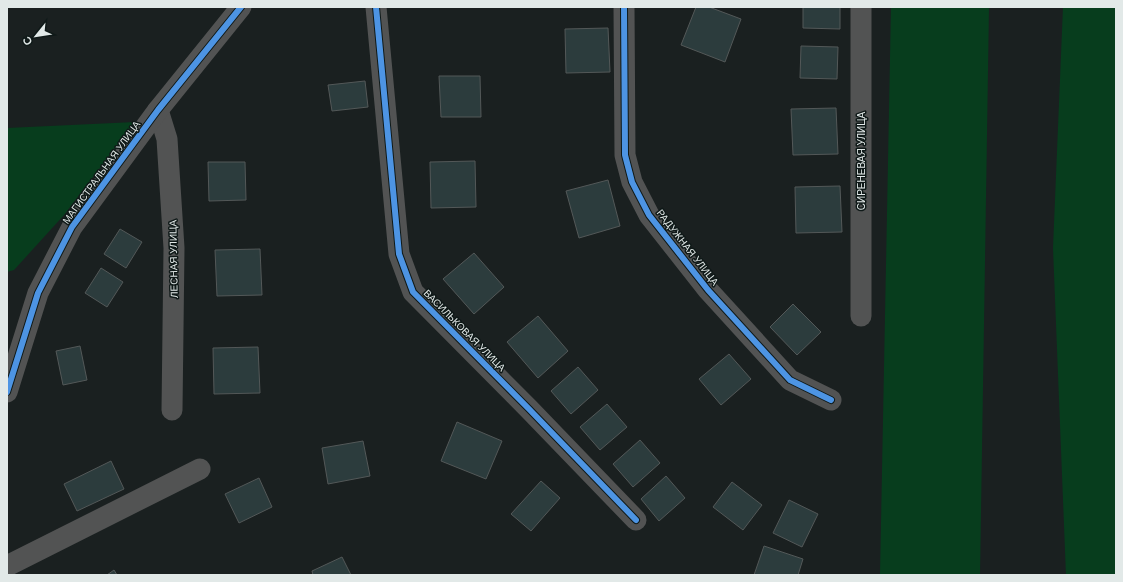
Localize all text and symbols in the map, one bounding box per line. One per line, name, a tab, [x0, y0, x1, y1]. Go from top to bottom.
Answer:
north arrow	[16, 16, 56, 56]
text: С	[20, 35, 35, 47]
street label: СИРЕНЕВАЯ УЛИЦА	[856, 111, 867, 210]
street label: МАГИСТРАЛЬНАЯ УЛИЦА	[60, 119, 143, 226]
street label: РАДУЖНАЯ УЛИЦА	[655, 207, 721, 288]
street label: ЛЕСНАЯ УЛИЦА	[167, 219, 180, 298]
street label: ВАСИЛЬКОВАЯ УЛИЦА	[422, 287, 508, 374]

